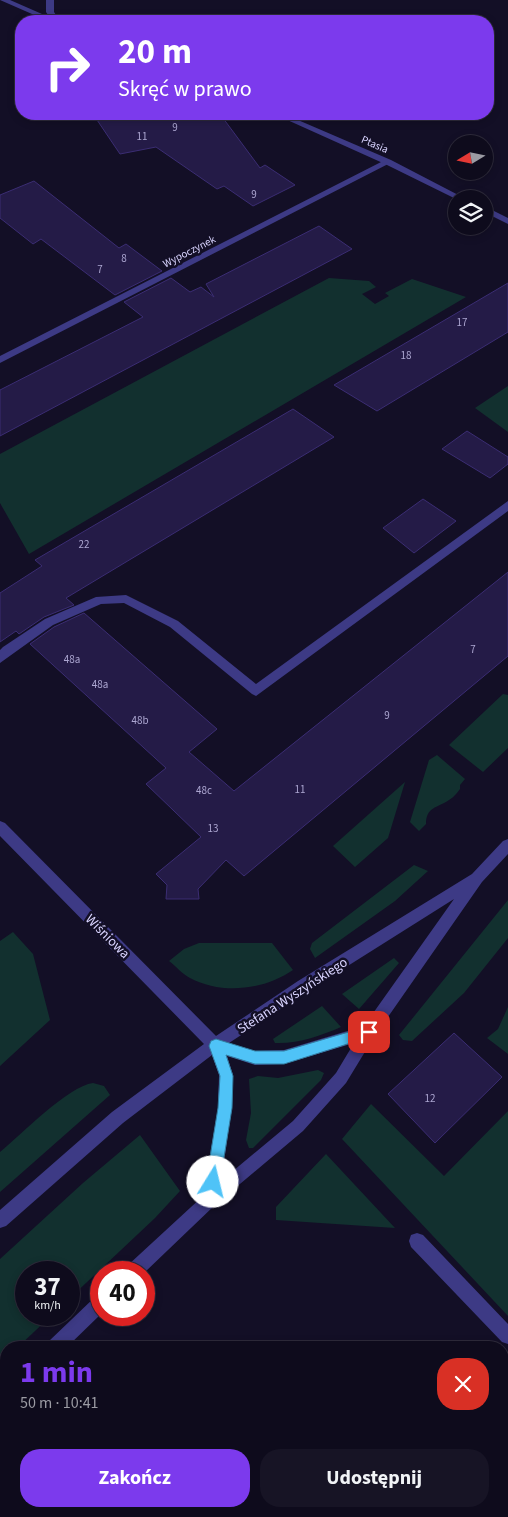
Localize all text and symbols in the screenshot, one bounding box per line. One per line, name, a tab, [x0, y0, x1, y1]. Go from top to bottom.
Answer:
text: 20 m	[118, 27, 192, 77]
icon: right	[35, 35, 100, 100]
text: Skręć w prawo	[118, 73, 252, 105]
house number: 9	[172, 120, 178, 135]
house number: 11	[137, 129, 147, 144]
street label: Ptasia	[359, 132, 391, 157]
north arrow	[448, 135, 492, 180]
map controls	[448, 135, 493, 235]
house number: 9	[251, 187, 257, 202]
button: layers	[448, 190, 493, 235]
street label: Wypoczynek	[160, 231, 219, 271]
house number: 8	[121, 251, 127, 266]
house number: 7	[97, 262, 103, 277]
house number: 17	[457, 315, 467, 330]
house number: 18	[401, 348, 412, 363]
house number: 22	[79, 537, 89, 552]
house number: 7	[470, 642, 476, 657]
house number: 48a	[64, 652, 80, 667]
house number: 48a	[92, 677, 108, 692]
house number: 9	[384, 708, 390, 723]
house number: 48b	[131, 713, 149, 728]
house number: 11	[295, 782, 305, 797]
house number: 48c	[196, 783, 212, 798]
house number: 13	[208, 821, 218, 836]
street label: Wiśniowa	[80, 910, 134, 964]
street label: Stefana Wyszyńskiego	[233, 953, 352, 1039]
pin	[348, 1011, 390, 1053]
icon: arrive	[355, 1018, 383, 1046]
house number: 12	[425, 1091, 435, 1106]
position arrow	[186, 1155, 238, 1207]
speed limit sign: 40	[90, 1261, 155, 1326]
text: 37	[34, 1269, 61, 1305]
text: km/h	[34, 1297, 61, 1314]
text: 1 min	[20, 1351, 93, 1394]
button: close	[437, 1358, 489, 1410]
text: 50 m · 10:41	[20, 1392, 99, 1414]
button: Zakończ	[20, 1449, 250, 1507]
button: Udostępnij	[260, 1449, 489, 1507]

